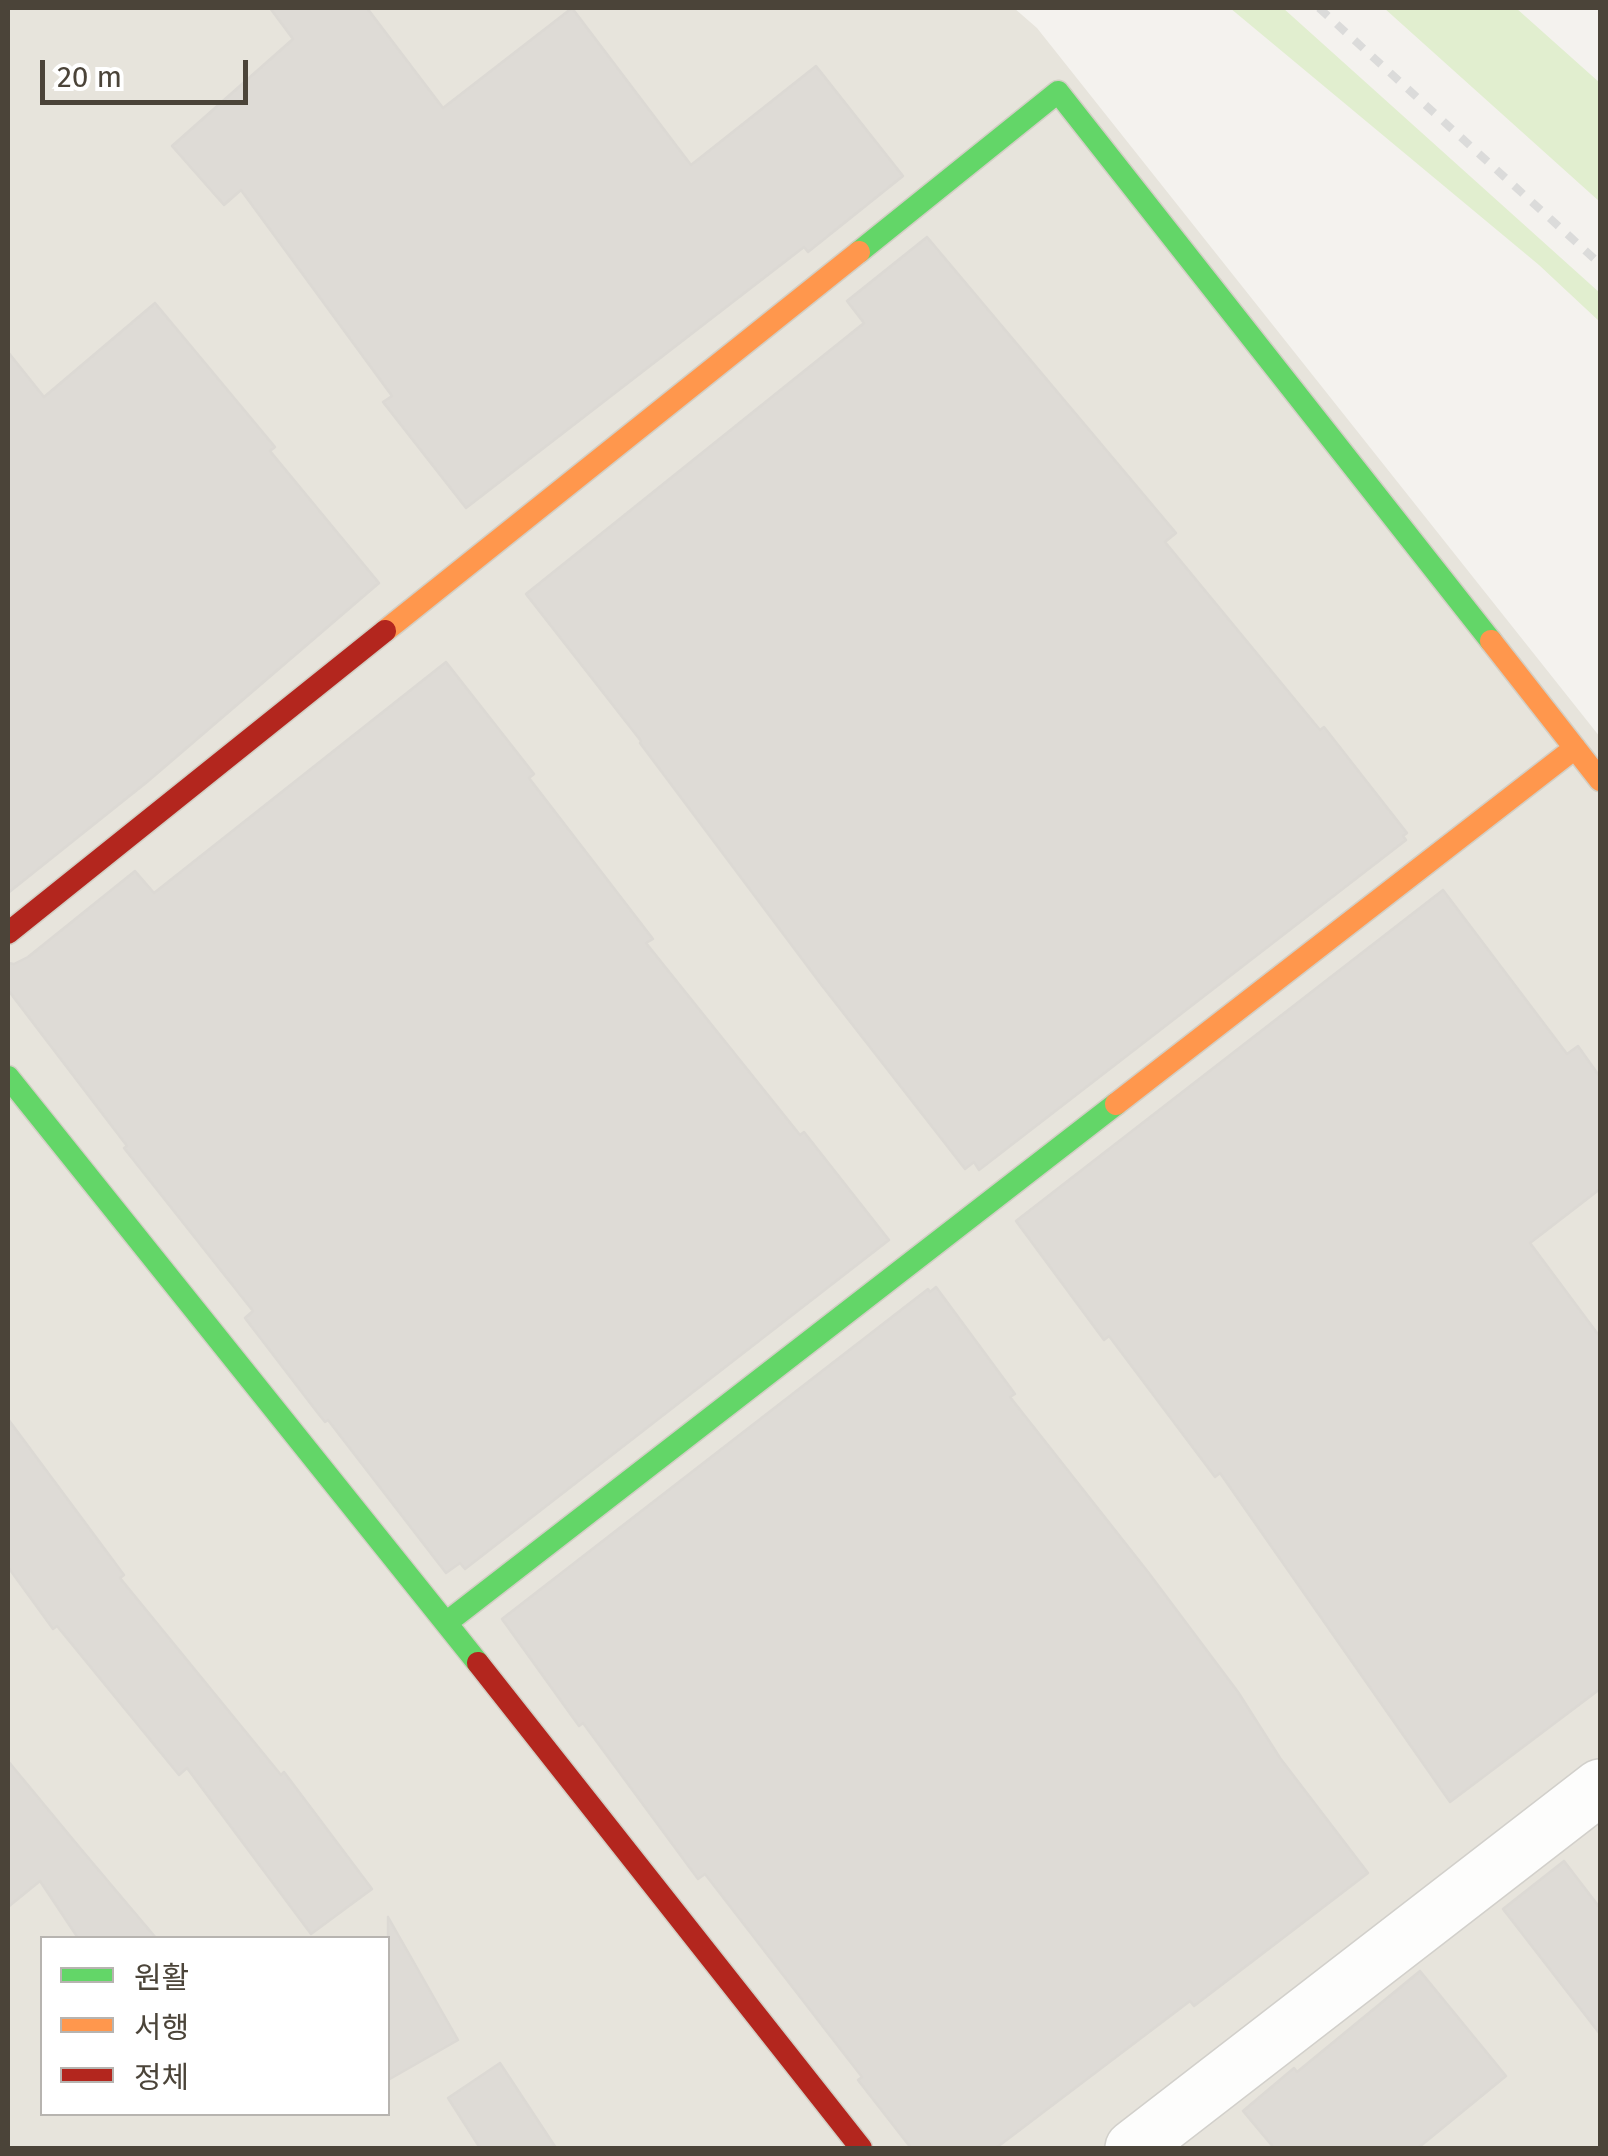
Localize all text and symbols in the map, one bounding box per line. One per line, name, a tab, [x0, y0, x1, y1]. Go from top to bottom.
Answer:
scale bar	[45, 40, 252, 102]
text: 20 m	[57, 59, 122, 95]
legend	[40, 1936, 390, 2116]
text: 원활	[134, 1960, 189, 1996]
text: 서행	[134, 2010, 189, 2046]
text: 정체	[134, 2060, 189, 2096]

